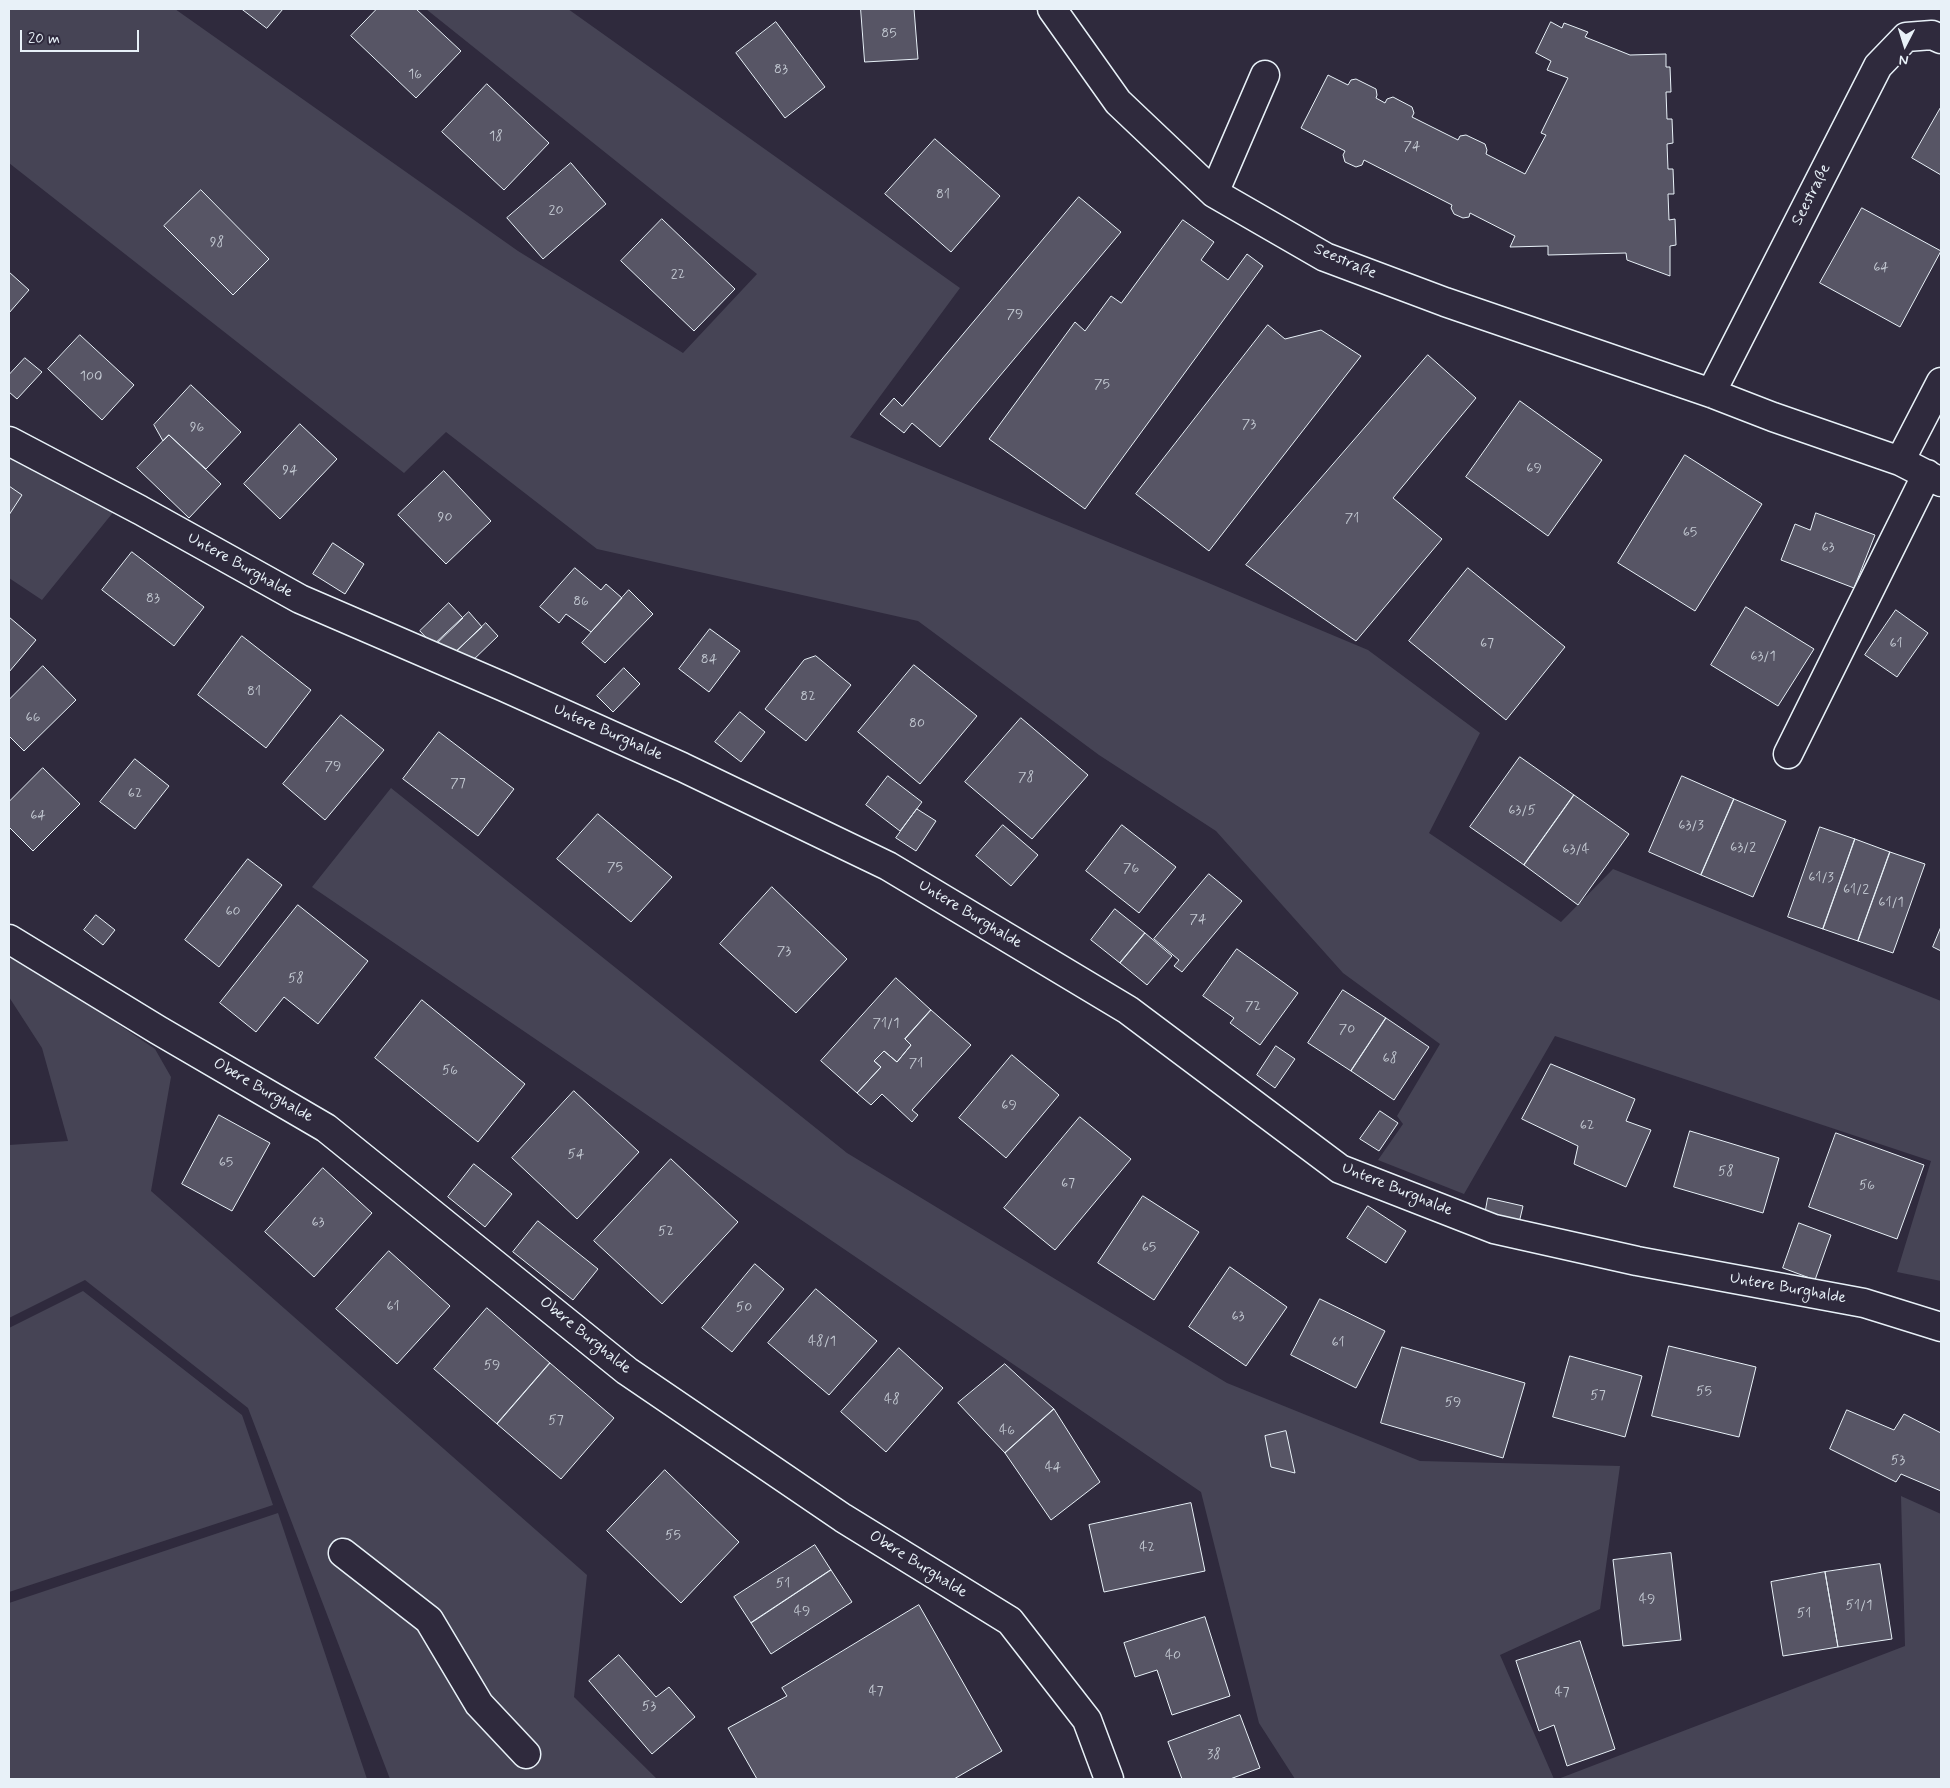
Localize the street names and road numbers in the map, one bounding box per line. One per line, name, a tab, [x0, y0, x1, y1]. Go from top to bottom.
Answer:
street label: Seestraße	[1788, 161, 1836, 229]
street label: Seestraße	[1311, 240, 1379, 284]
street label: Untere Burghalde	[184, 529, 296, 603]
street label: Untere Burghalde	[550, 700, 666, 766]
street label: Untere Burghalde	[915, 876, 1025, 954]
street label: Obere Burghalde	[209, 1055, 317, 1127]
street label: Untere Burghalde	[1339, 1159, 1455, 1221]
street label: Untere Burghalde	[1728, 1269, 1848, 1309]
street label: Obere Burghalde	[535, 1293, 635, 1379]
street label: Obere Burghalde	[865, 1527, 971, 1603]

